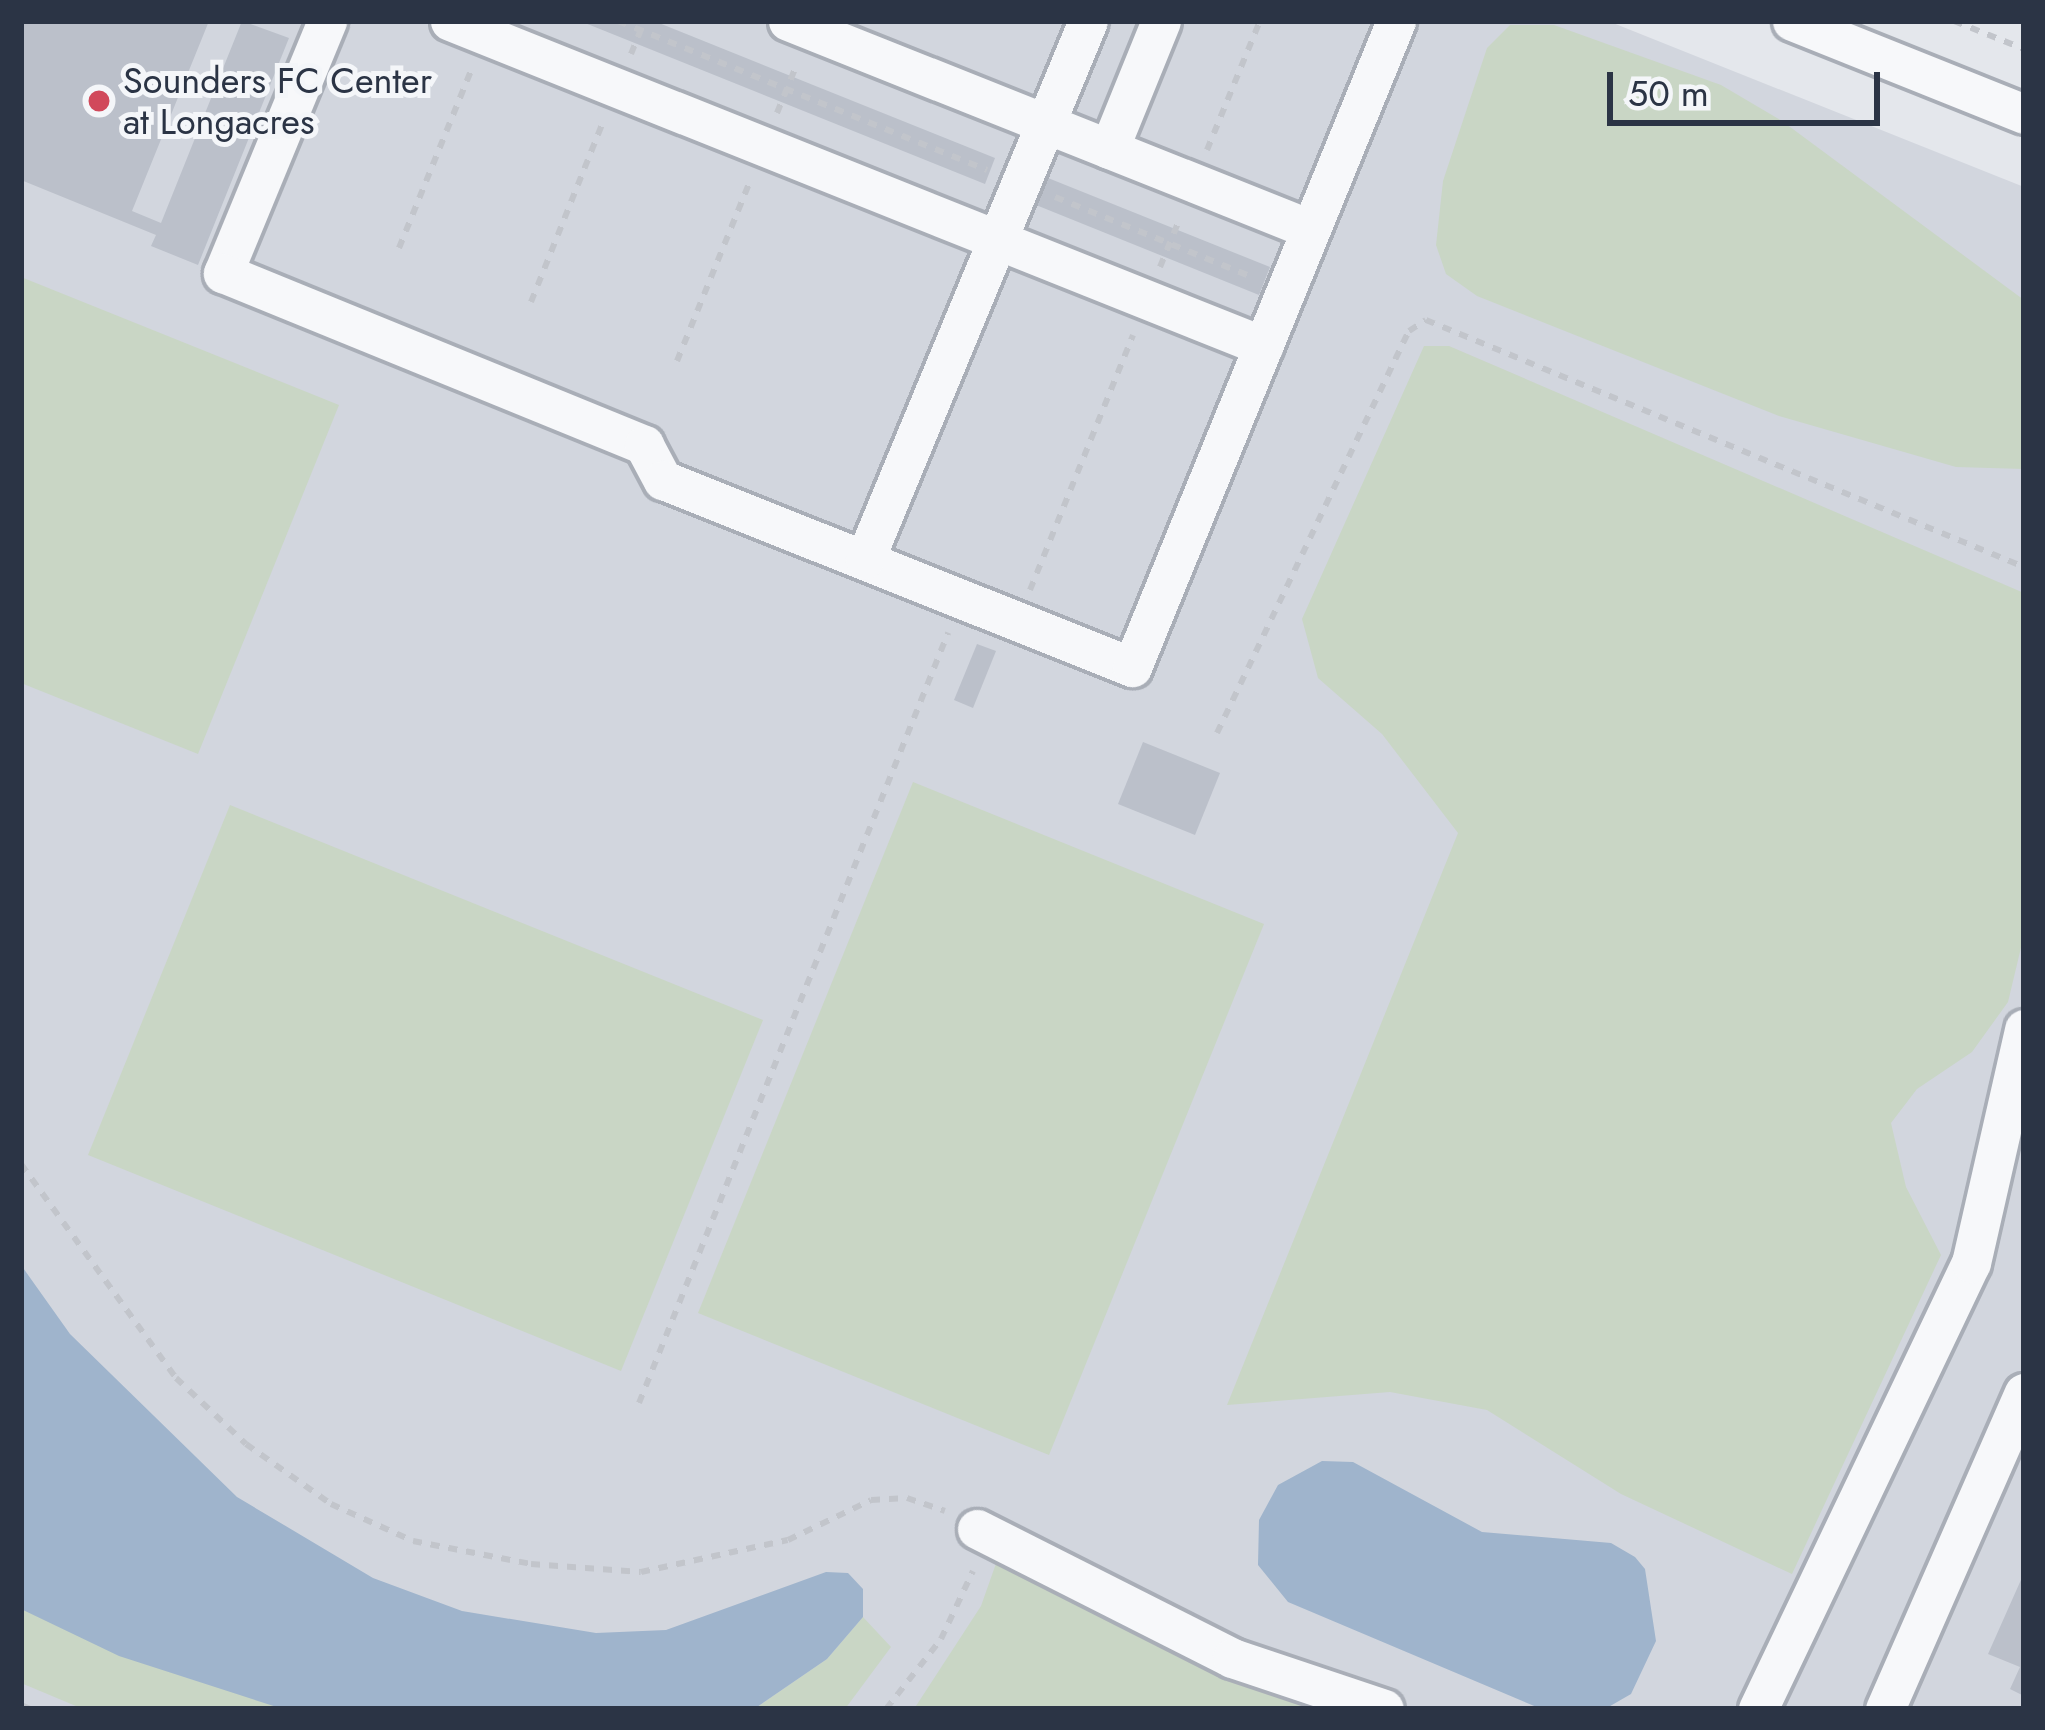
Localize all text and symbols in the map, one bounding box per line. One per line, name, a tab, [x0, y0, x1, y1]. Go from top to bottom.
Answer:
scale bar	[1613, 48, 1886, 122]
place label: Sounders FC Center at Longacres	[123, 58, 432, 143]
text: 50 m	[1628, 67, 1709, 119]
marker: Sounders FC Center at Longacres	[86, 88, 112, 114]

